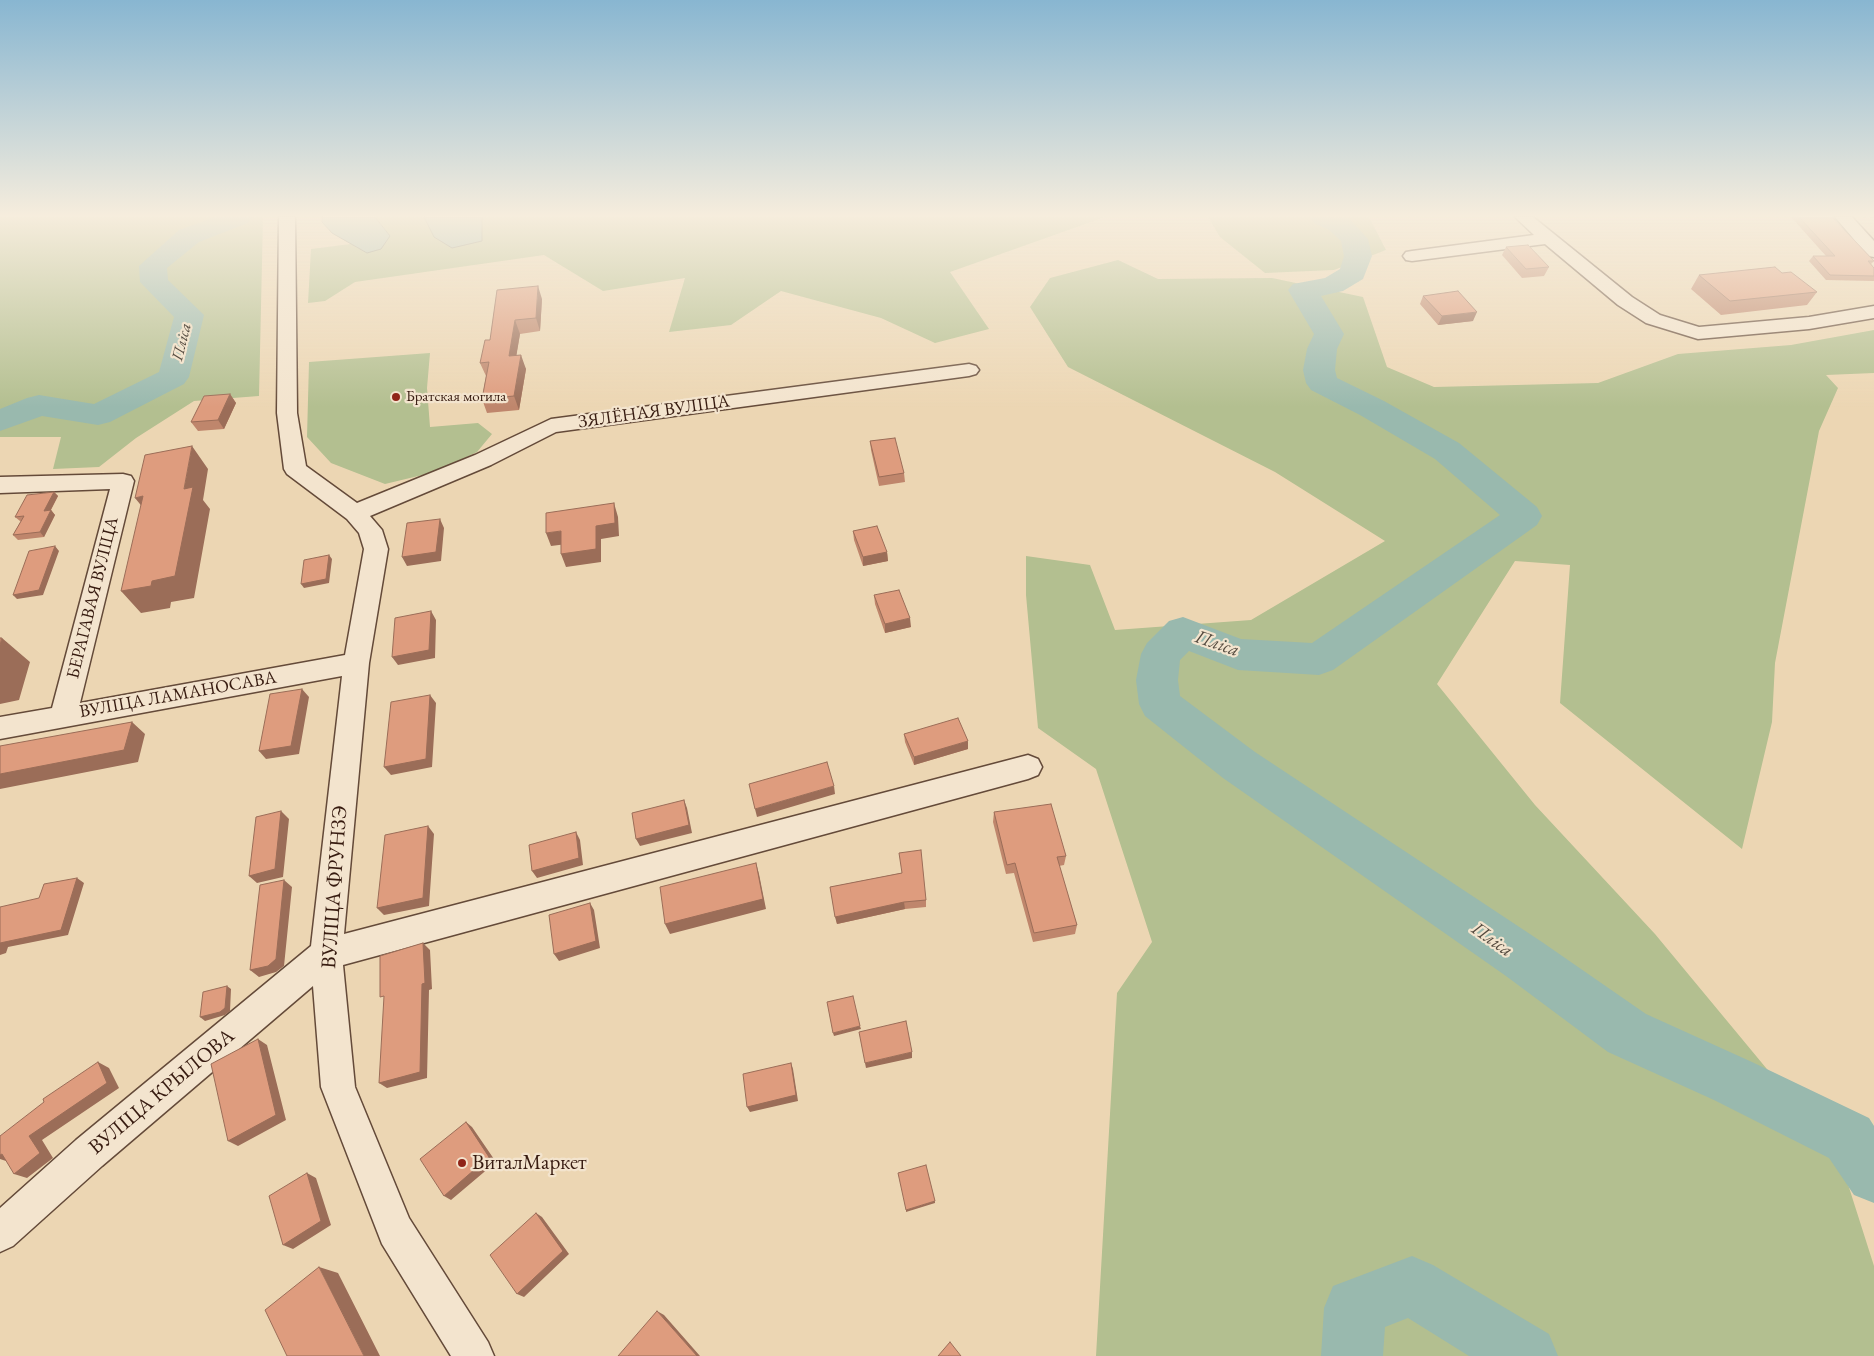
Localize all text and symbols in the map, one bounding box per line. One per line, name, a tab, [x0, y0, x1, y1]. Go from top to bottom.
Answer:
water label: Пліса	[168, 321, 196, 363]
place label: Братская могила	[406, 388, 506, 406]
marker: Братская могила	[390, 391, 402, 403]
street label: ЗЯЛЁНАЯ ВУЛІЦА	[577, 391, 731, 433]
street label: БЕРАГАВАЯ ВУЛІЦА	[62, 515, 124, 681]
water label: Пліса	[1192, 626, 1242, 662]
street label: ВУЛІЦА ЛАМАНОСАВА	[78, 667, 278, 723]
street label: ВУЛІЦА ФРУНЗЭ	[317, 805, 353, 969]
water label: Пліса	[1467, 918, 1517, 962]
street label: ВУЛІЦА КРЫЛОВА	[84, 1024, 240, 1160]
place label: ВиталМаркет	[472, 1150, 587, 1176]
marker: ВиталМаркет	[456, 1157, 468, 1169]

